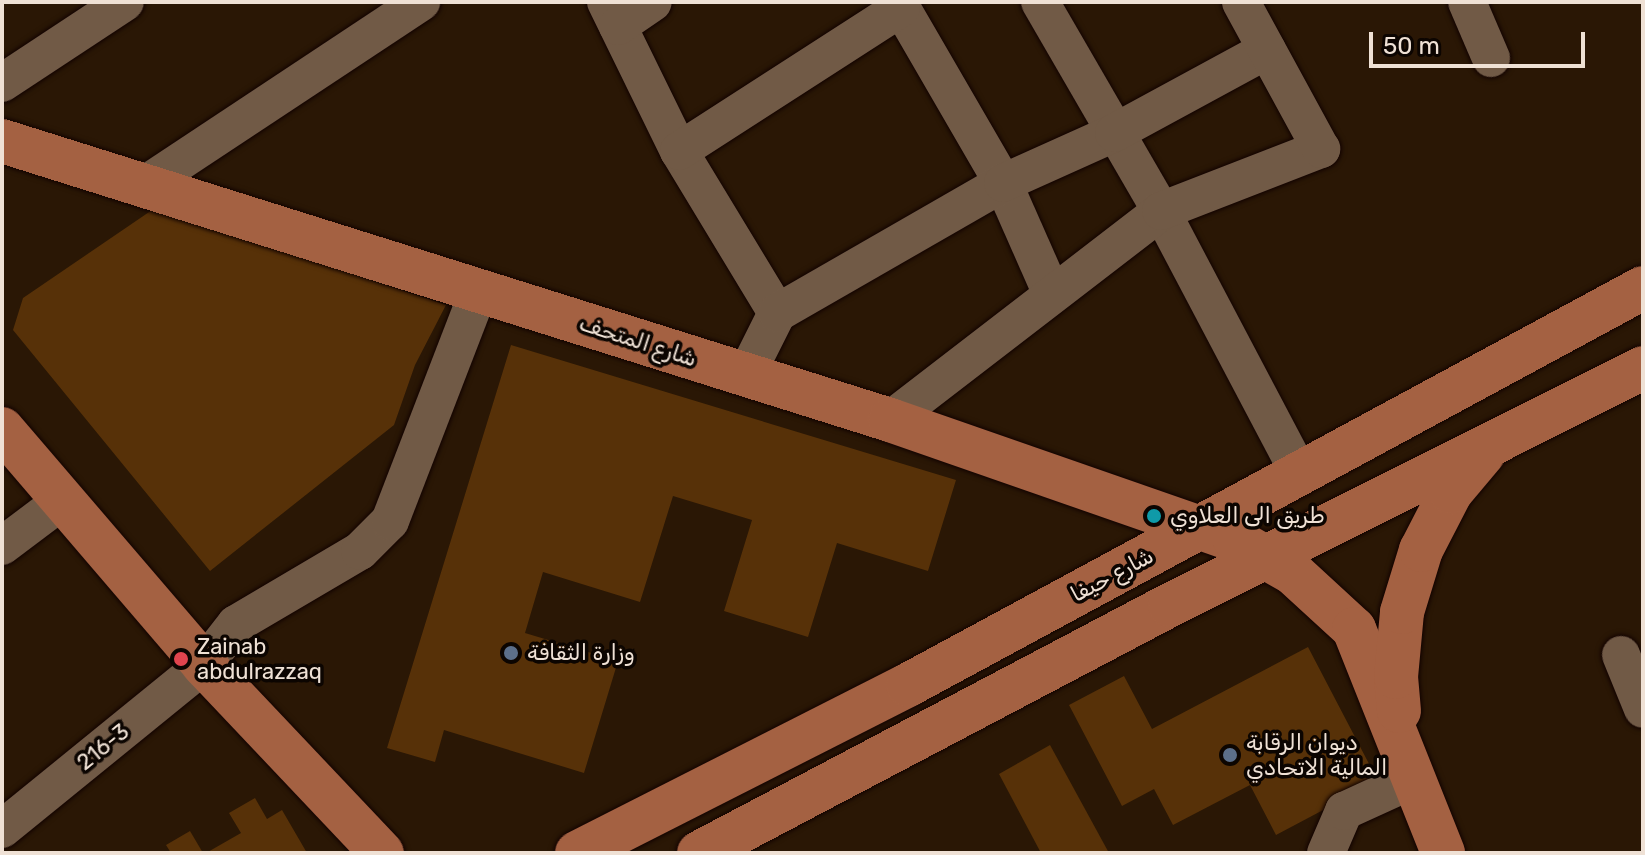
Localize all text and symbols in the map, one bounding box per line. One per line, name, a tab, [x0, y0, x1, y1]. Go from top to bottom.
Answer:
scale bar	[1373, 16, 1589, 66]
text: 50 m	[1383, 32, 1440, 60]
street label: شارع المتحف	[576, 310, 700, 372]
place label: طريق الى العلاوي	[1170, 503, 1325, 529]
marker: طريق الى العلاوي	[1145, 507, 1163, 525]
street label: شارع حيفا	[1066, 542, 1158, 608]
place label: Zainab abdulrazzaq	[197, 633, 322, 684]
place label: وزارة الثقافة	[527, 640, 635, 666]
marker: وزارة الثقافة	[502, 644, 520, 662]
marker: Zainab abdulrazzaq	[172, 650, 190, 668]
street label: 216-3	[72, 718, 134, 776]
place label: ديوان الرقابة المالية الاتحادي	[1246, 729, 1387, 780]
marker: ديوان الرقابة المالية الاتحادي	[1221, 746, 1239, 764]

